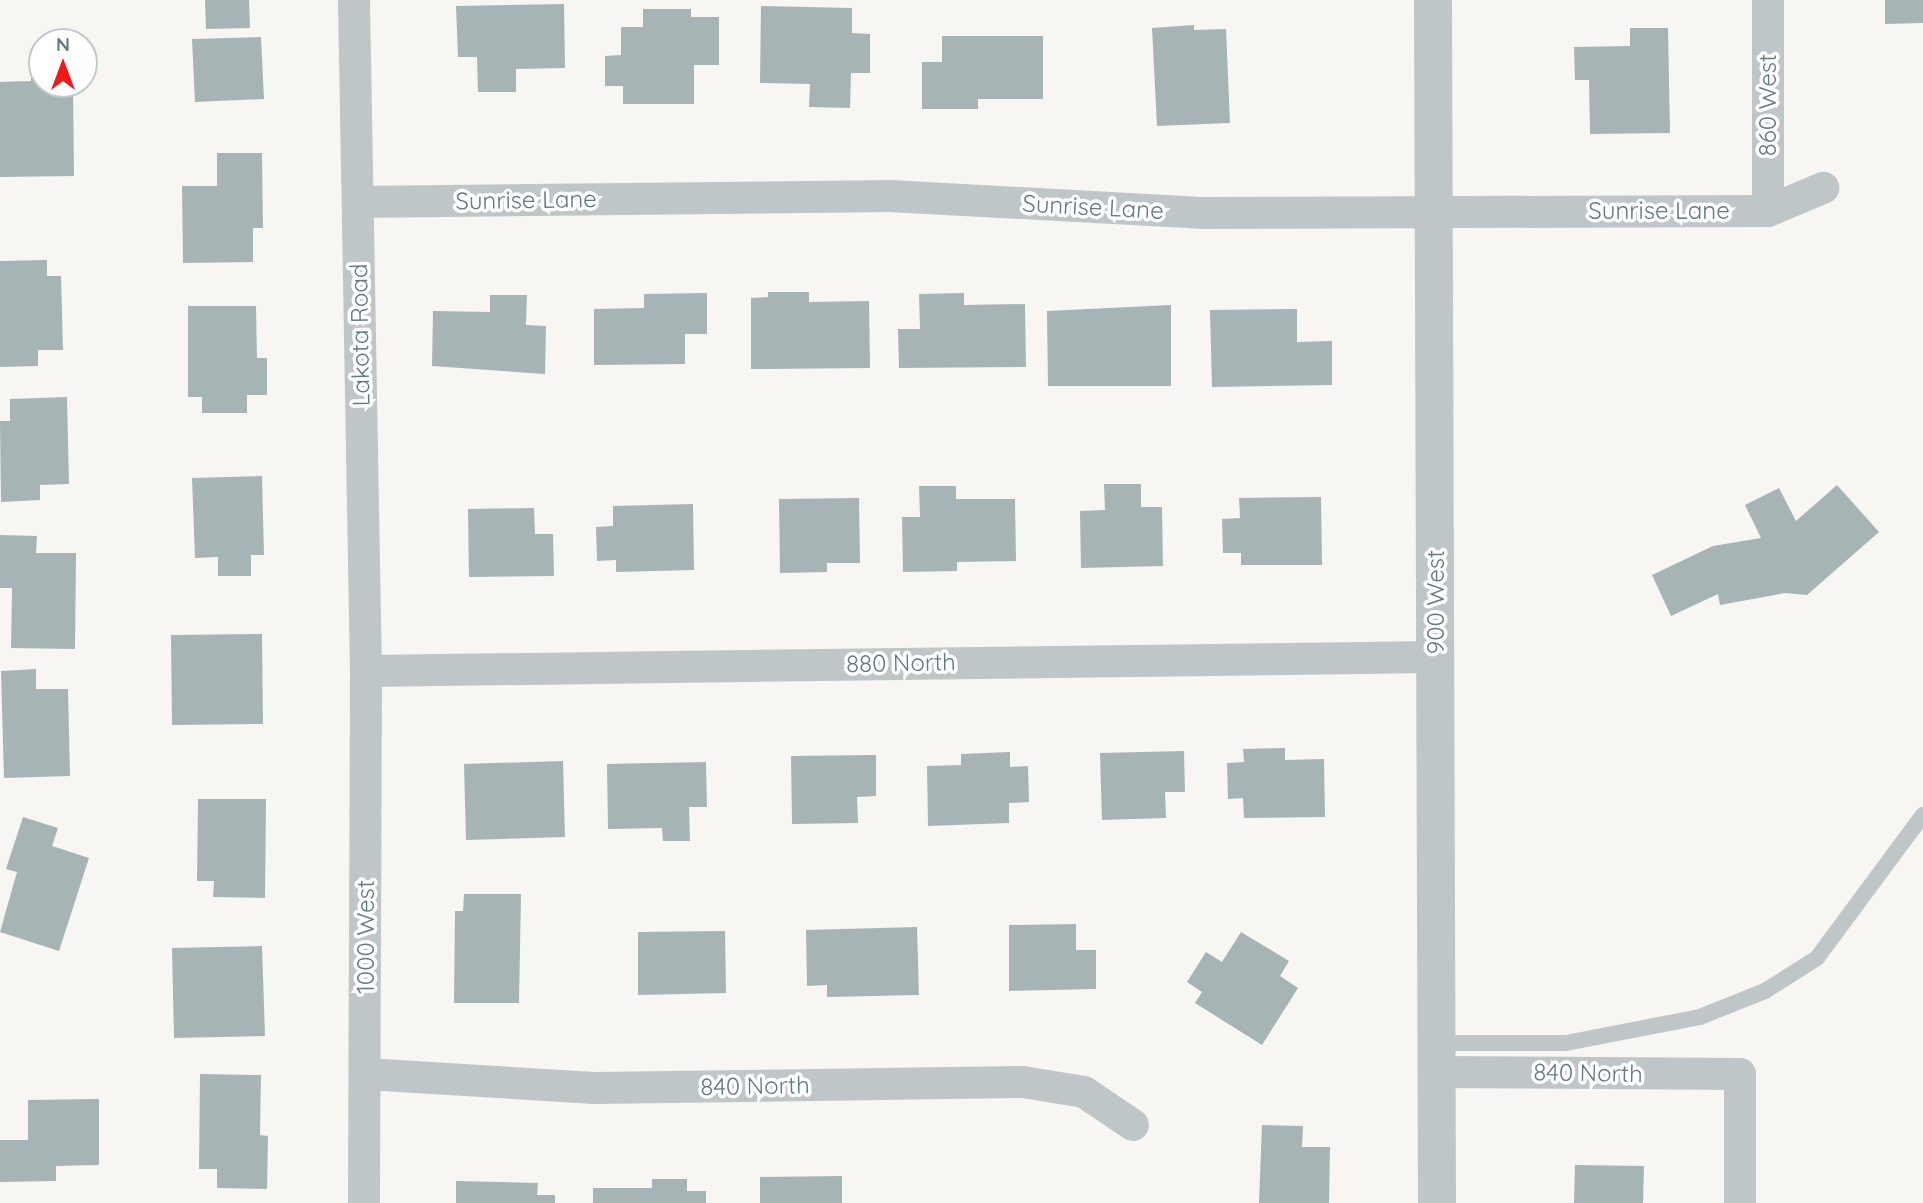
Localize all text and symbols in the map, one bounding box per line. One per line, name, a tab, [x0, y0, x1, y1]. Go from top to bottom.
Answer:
north arrow	[28, 28, 98, 98]
text: N	[56, 32, 70, 56]
street label: 860 West	[1754, 54, 1782, 156]
street label: Sunrise Lane	[455, 184, 597, 216]
street label: Sunrise Lane	[1022, 189, 1164, 225]
street label: Sunrise Lane	[1588, 197, 1730, 225]
street label: Lakota Road	[344, 263, 376, 407]
street label: 900 West	[1422, 550, 1450, 654]
street label: 880 North	[846, 648, 956, 678]
street label: 1000 West	[352, 880, 380, 994]
street label: 840 North	[1533, 1058, 1643, 1088]
street label: 840 North	[700, 1071, 810, 1101]

